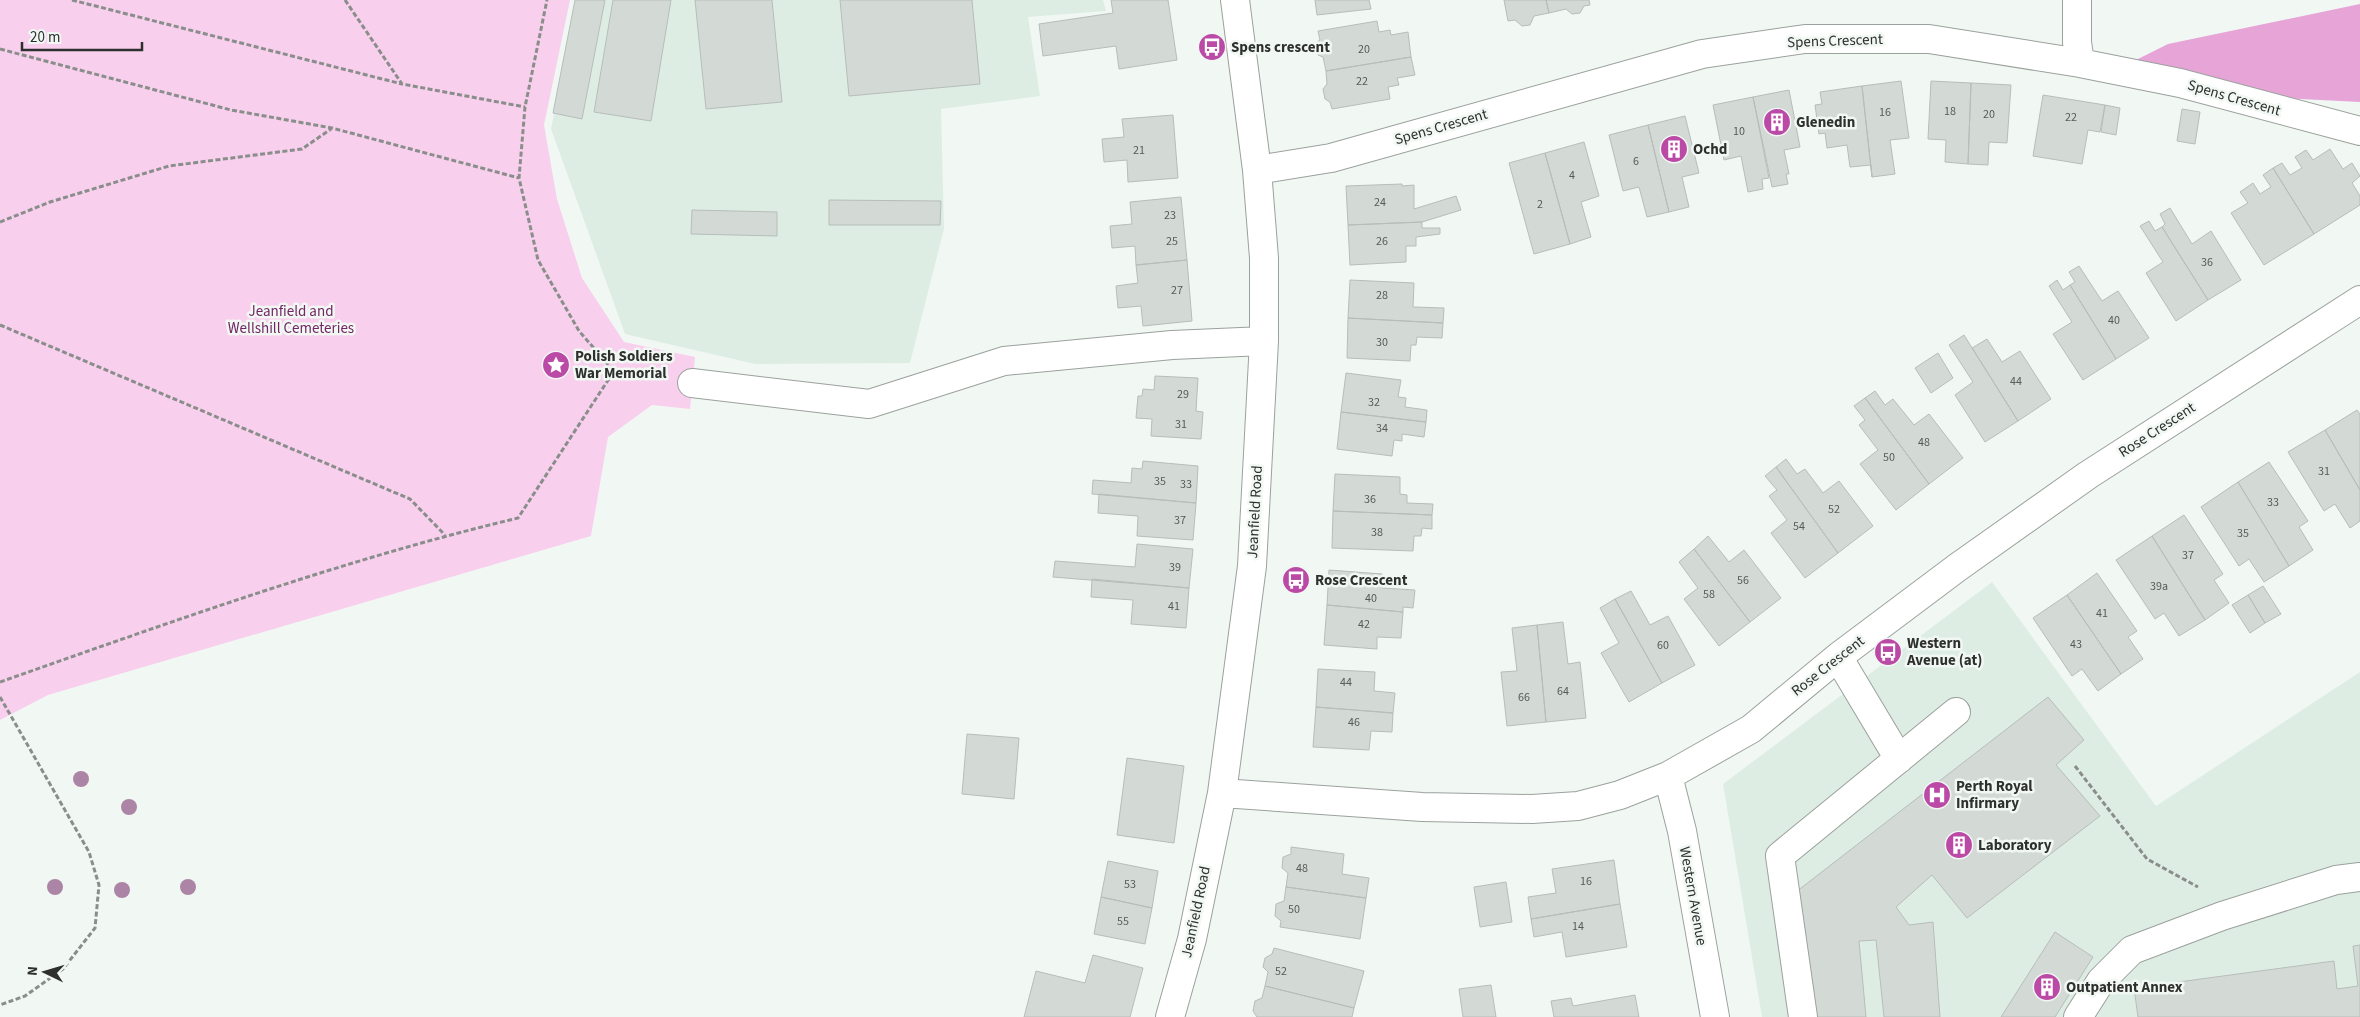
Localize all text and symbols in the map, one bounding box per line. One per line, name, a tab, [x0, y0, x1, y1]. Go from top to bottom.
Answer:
scale bar	[22, 20, 142, 52]
text: 20 m	[30, 27, 60, 48]
street label: Spens Crescent	[1787, 29, 1883, 53]
bus stop icon: Spens crescent	[1197, 32, 1227, 62]
place label: Spens crescent	[1231, 37, 1330, 58]
house number: 20	[1358, 41, 1370, 58]
house number: 22	[1356, 73, 1368, 90]
street label: Spens Crescent	[2185, 75, 2283, 121]
house number: 18	[1944, 103, 1956, 120]
street label: Spens Crescent	[1392, 104, 1490, 150]
house number: 16	[1879, 104, 1891, 121]
house number: 20	[1983, 106, 1995, 123]
building icon: Glenedin	[1762, 107, 1792, 137]
house number: 22	[2065, 109, 2077, 126]
place label: Glenedin	[1796, 112, 1855, 133]
house number: 10	[1733, 123, 1745, 140]
building icon: Ochd	[1659, 134, 1689, 164]
place label: Ochd	[1693, 139, 1727, 160]
house number: 21	[1133, 142, 1145, 159]
house number: 6	[1633, 153, 1639, 170]
house number: 4	[1569, 167, 1575, 184]
house number: 24	[1374, 194, 1386, 211]
house number: 2	[1537, 196, 1543, 213]
house number: 23	[1164, 207, 1176, 224]
house number: 25	[1166, 233, 1178, 250]
house number: 26	[1376, 233, 1388, 250]
house number: 36	[2201, 254, 2213, 271]
house number: 27	[1171, 282, 1183, 299]
house number: 28	[1376, 287, 1388, 304]
park label: Jeanfield and Wellshill Cemeteries	[228, 301, 354, 339]
house number: 40	[2108, 312, 2120, 329]
house number: 30	[1376, 334, 1388, 351]
place label: Polish Soldiers War Memorial	[575, 346, 673, 384]
place icon: Polish Soldiers War Memorial	[541, 350, 571, 380]
house number: 44	[2010, 373, 2022, 390]
house number: 29	[1177, 386, 1189, 403]
house number: 32	[1368, 394, 1380, 411]
street label: Rose Crescent	[2114, 397, 2200, 463]
house number: 31	[1175, 416, 1187, 433]
house number: 34	[1376, 420, 1388, 437]
house number: 48	[1918, 434, 1930, 451]
house number: 50	[1883, 449, 1895, 466]
house number: 31	[2318, 463, 2330, 480]
street label: Jeanfield Road	[1242, 465, 1268, 559]
house number: 35	[1154, 473, 1166, 490]
house number: 33	[1180, 476, 1192, 493]
house number: 36	[1364, 491, 1376, 508]
house number: 33	[2267, 494, 2279, 511]
house number: 52	[1828, 501, 1840, 518]
house number: 37	[1174, 512, 1186, 529]
house number: 54	[1793, 518, 1805, 535]
house number: 38	[1371, 524, 1383, 541]
house number: 35	[2237, 525, 2249, 542]
house number: 37	[2182, 547, 2194, 564]
house number: 39	[1169, 559, 1181, 576]
bus stop icon: Rose Crescent	[1281, 565, 1311, 595]
place label: Rose Crescent	[1315, 570, 1408, 591]
house number: 56	[1737, 572, 1749, 589]
house number: 39a	[2150, 578, 2168, 595]
house number: 58	[1703, 586, 1715, 603]
house number: 40	[1365, 590, 1377, 607]
house number: 41	[1168, 598, 1180, 615]
house number: 41	[2096, 605, 2108, 622]
house number: 42	[1358, 616, 1370, 633]
street label: Rose Crescent	[1787, 631, 1869, 701]
place label: Western Avenue (at)	[1906, 633, 1982, 671]
house number: 43	[2070, 636, 2082, 653]
house number: 60	[1657, 637, 1669, 654]
bus stop icon: Western Avenue (at)	[1873, 637, 1903, 667]
house number: 44	[1340, 674, 1352, 691]
house number: 64	[1557, 683, 1569, 700]
house number: 66	[1518, 689, 1530, 706]
house number: 46	[1348, 714, 1360, 731]
place label: Perth Royal Infirmary	[1956, 776, 2033, 814]
hospital icon: Perth Royal Infirmary	[1922, 780, 1952, 810]
building icon: Laboratory	[1944, 830, 1974, 860]
place label: Laboratory	[1978, 835, 2052, 856]
street label: Western Avenue	[1674, 845, 1712, 947]
house number: 48	[1296, 860, 1308, 877]
street label: Jeanfield Road	[1176, 864, 1216, 960]
house number: 16	[1580, 873, 1592, 890]
house number: 53	[1124, 876, 1136, 893]
house number: 50	[1288, 901, 1300, 918]
house number: 55	[1117, 913, 1129, 930]
house number: 14	[1572, 918, 1584, 935]
north arrow	[20, 947, 70, 997]
house number: 52	[1275, 963, 1287, 980]
text: N	[23, 965, 43, 976]
building icon: Outpatient Annex	[2032, 972, 2062, 1002]
place label: Outpatient Annex	[2066, 977, 2183, 998]

